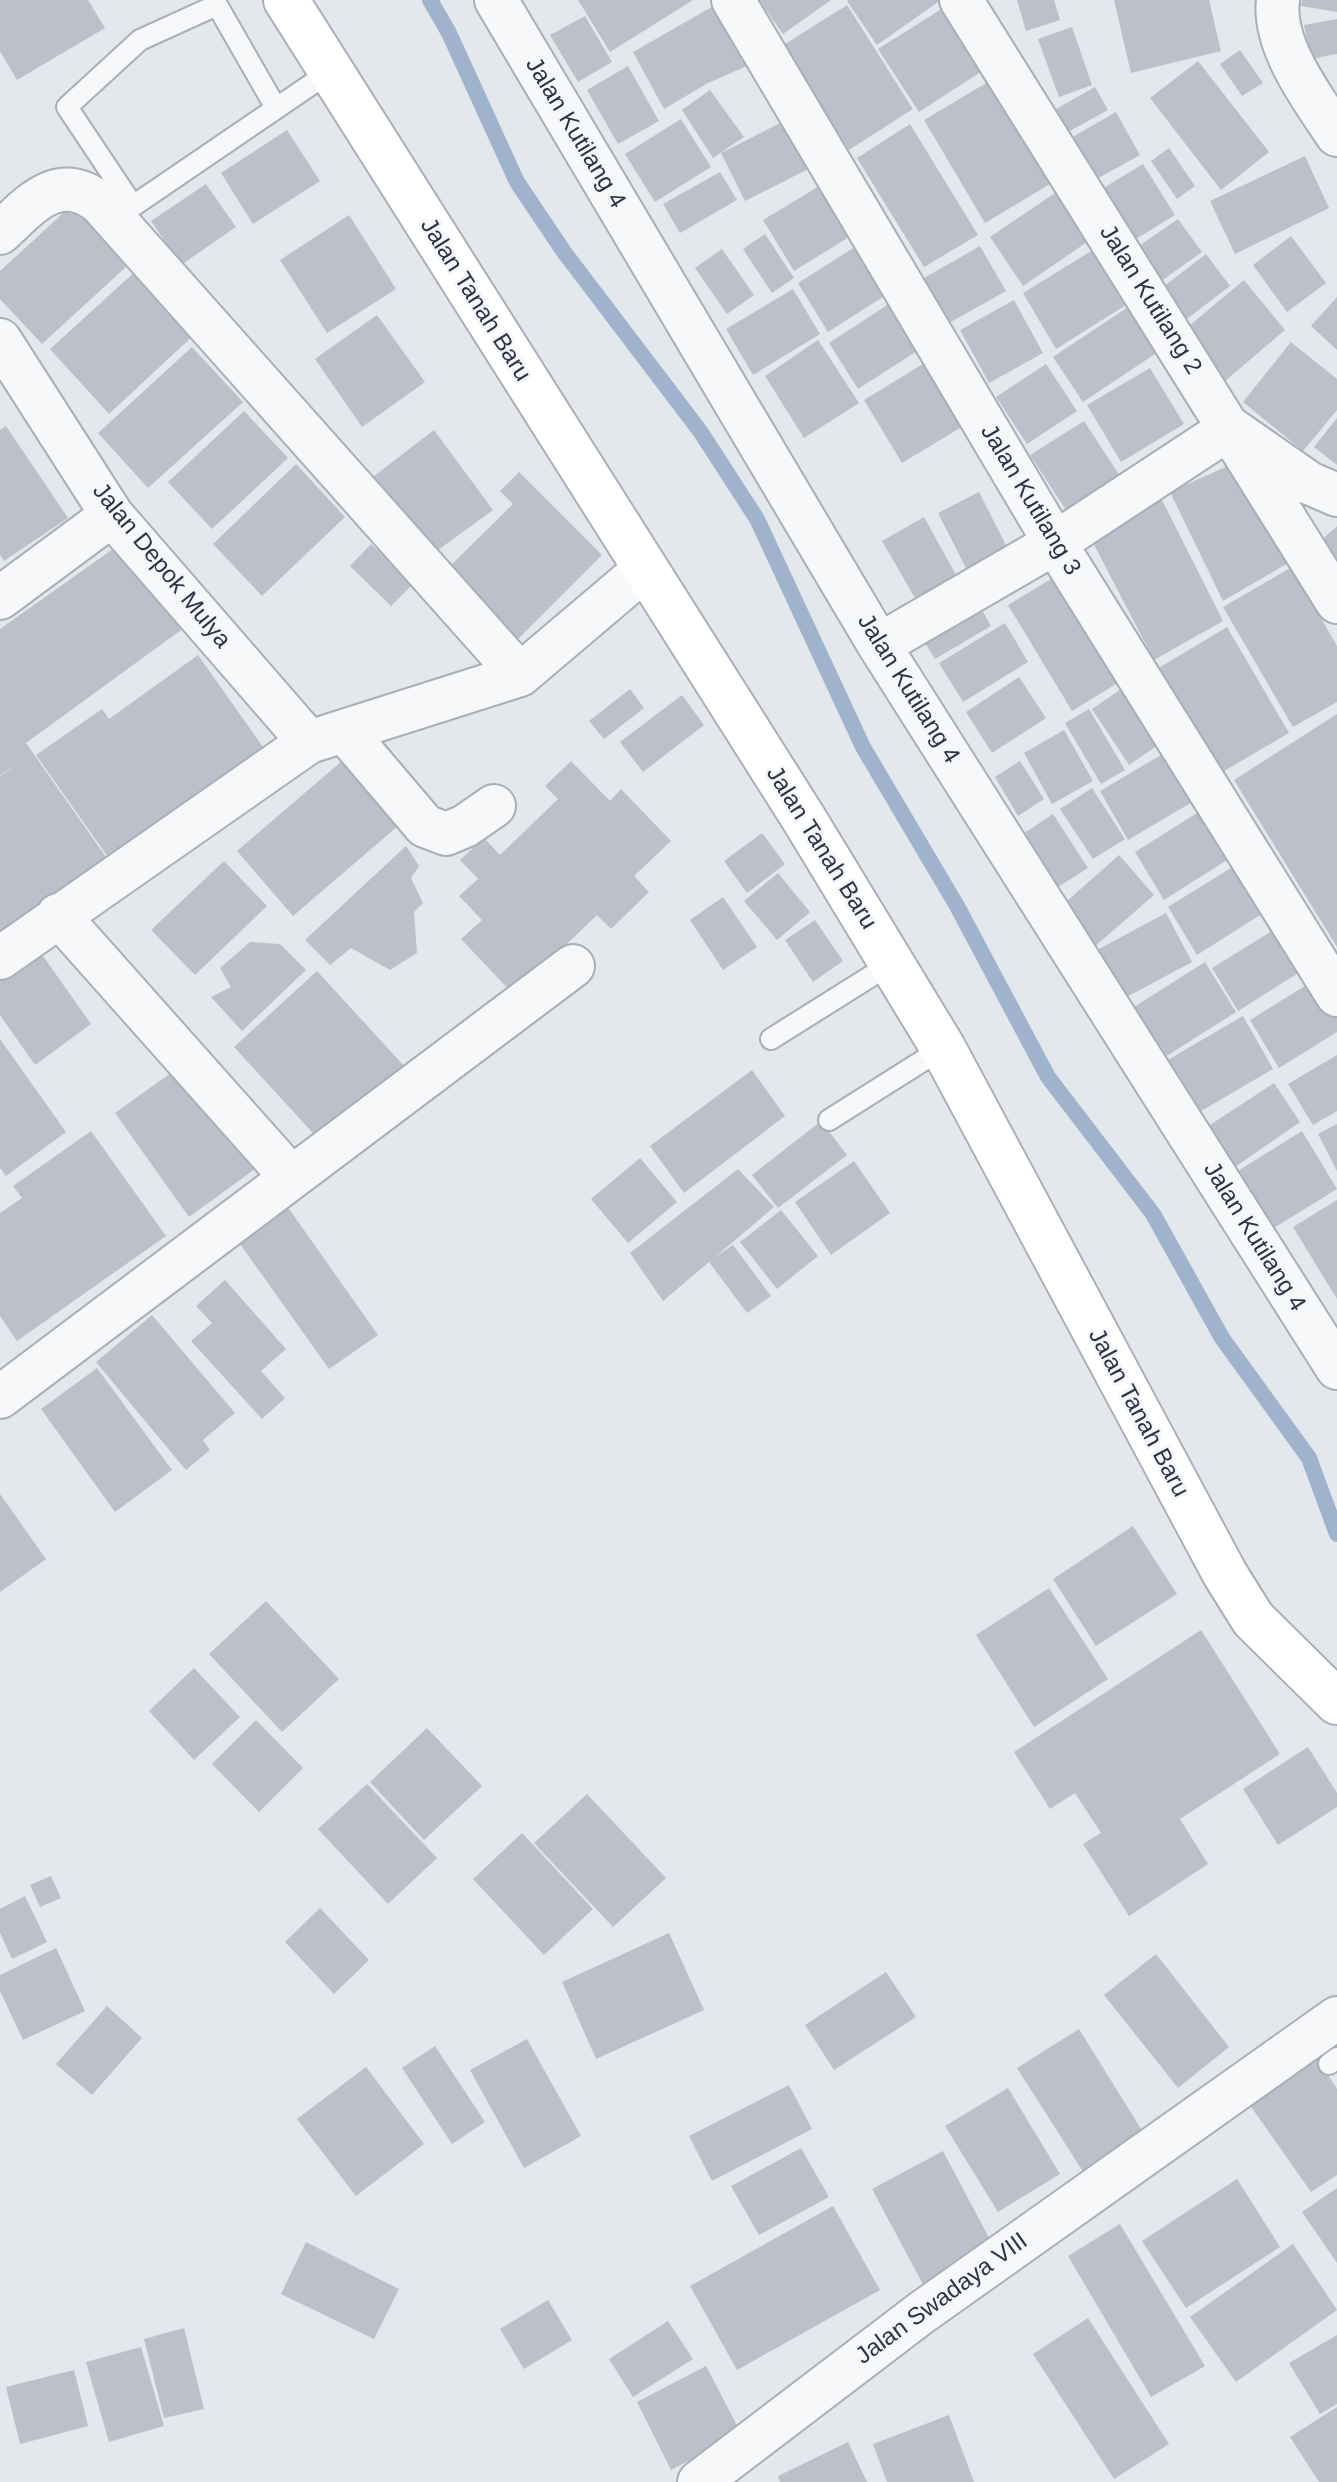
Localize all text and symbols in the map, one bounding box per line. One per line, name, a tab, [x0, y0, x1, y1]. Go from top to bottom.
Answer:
street label: Jalan Kutilang 4	[519, 52, 631, 214]
street label: Jalan Tanah Baru	[413, 213, 537, 387]
street label: Jalan Kutilang 2	[1093, 220, 1207, 380]
street label: Jalan Kutilang 3	[974, 419, 1086, 581]
street label: Jalan Depok Mulya	[86, 478, 236, 654]
street label: Jalan Kutilang 4	[851, 609, 965, 769]
street label: Jalan Tanah Baru	[759, 761, 883, 935]
street label: Jalan Kutilang 4	[1197, 1157, 1311, 1317]
street label: Jalan Tanah Baru	[1081, 1324, 1195, 1502]
street label: Jalan Swadaya VIII	[850, 2227, 1034, 2371]

